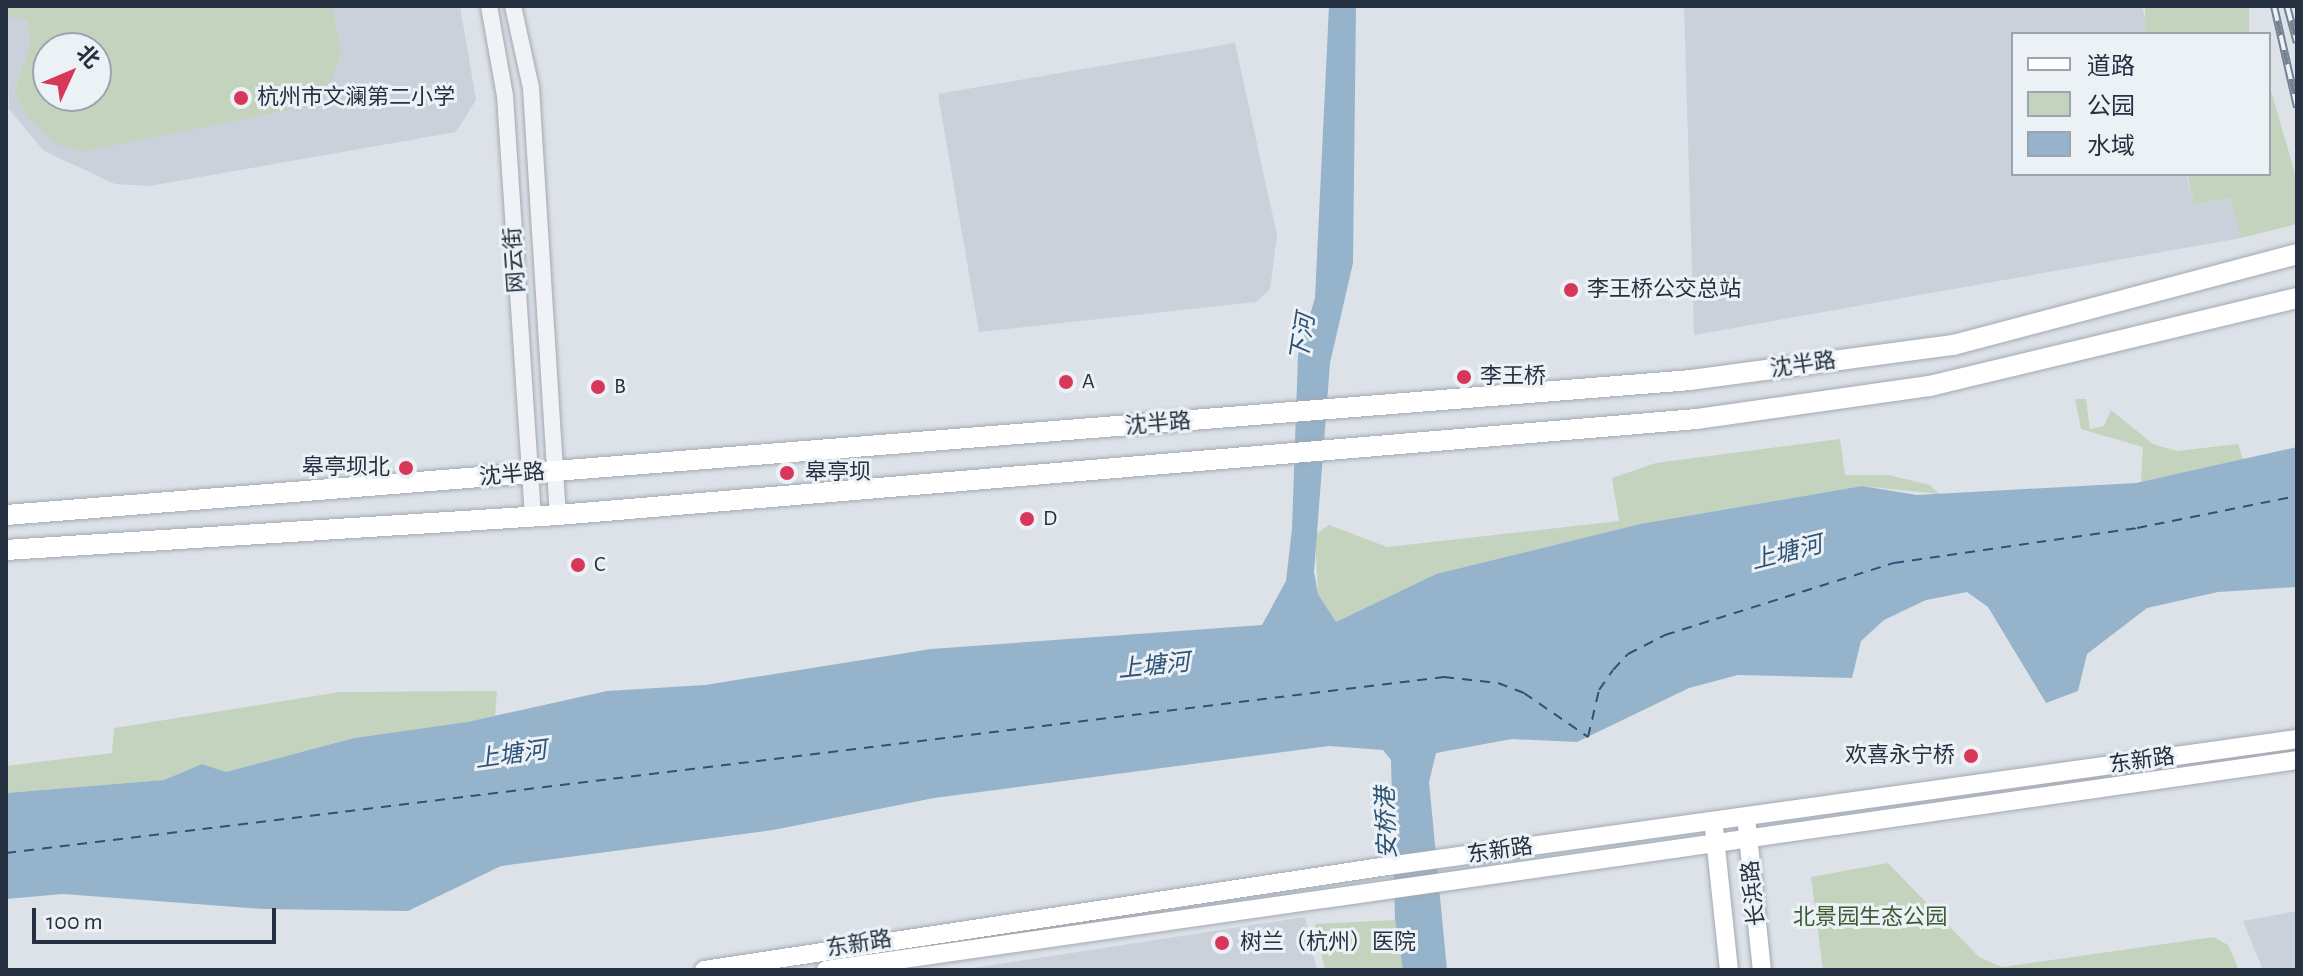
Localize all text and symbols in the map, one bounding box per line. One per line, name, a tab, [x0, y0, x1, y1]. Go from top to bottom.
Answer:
north arrow	[32, 32, 112, 112]
legend	[2011, 32, 2271, 176]
text: 北	[72, 41, 103, 72]
text: 道路	[2087, 55, 2135, 79]
place label: 杭州市文澜第二小学	[257, 85, 455, 111]
marker: 杭州市文澜第二小学	[232, 89, 250, 107]
text: 公园	[2087, 95, 2135, 119]
text: 水域	[2087, 135, 2135, 159]
street label: 网云街	[500, 226, 530, 294]
place label: 李王桥公交总站	[1587, 277, 1741, 303]
marker: 李王桥公交总站	[1562, 281, 1580, 299]
water label: 下河	[1286, 312, 1322, 364]
street label: 沈半路	[1768, 347, 1838, 383]
place label: 李王桥	[1480, 364, 1546, 390]
marker: 李王桥	[1455, 368, 1473, 386]
place label: A	[1082, 369, 1095, 395]
marker: A	[1057, 373, 1075, 391]
place label: B	[614, 374, 626, 400]
marker: B	[589, 378, 607, 396]
street label: 沈半路	[1124, 408, 1192, 440]
place label: 皋亭坝北	[302, 455, 390, 481]
marker: 皋亭坝北	[397, 459, 415, 477]
street label: 沈半路	[478, 459, 546, 491]
place label: 皋亭坝	[805, 460, 871, 486]
marker: 皋亭坝	[776, 462, 798, 484]
place label: D	[1043, 506, 1057, 532]
marker: D	[1018, 510, 1036, 528]
water label: 上塘河	[1749, 531, 1825, 577]
place label: C	[594, 552, 605, 578]
marker: C	[569, 556, 587, 574]
water label: 上塘河	[1117, 649, 1191, 685]
water label: 上塘河	[473, 737, 549, 775]
place label: 欢喜永宁桥	[1845, 743, 1955, 769]
street label: 东新路	[2107, 743, 2177, 779]
marker: 欢喜永宁桥	[1962, 747, 1980, 765]
water label: 安桥港	[1372, 787, 1404, 859]
street label: 东新路	[1465, 833, 1535, 869]
street label: 长浜路	[1737, 859, 1771, 927]
scale bar	[36, 892, 280, 942]
park label: 北景园生态公园	[1793, 905, 1947, 931]
text: 100 m	[46, 910, 103, 934]
street label: 东新路	[824, 926, 894, 962]
place label: 树兰（杭州）医院	[1240, 930, 1416, 956]
marker: 树兰（杭州）医院	[1211, 932, 1233, 954]

